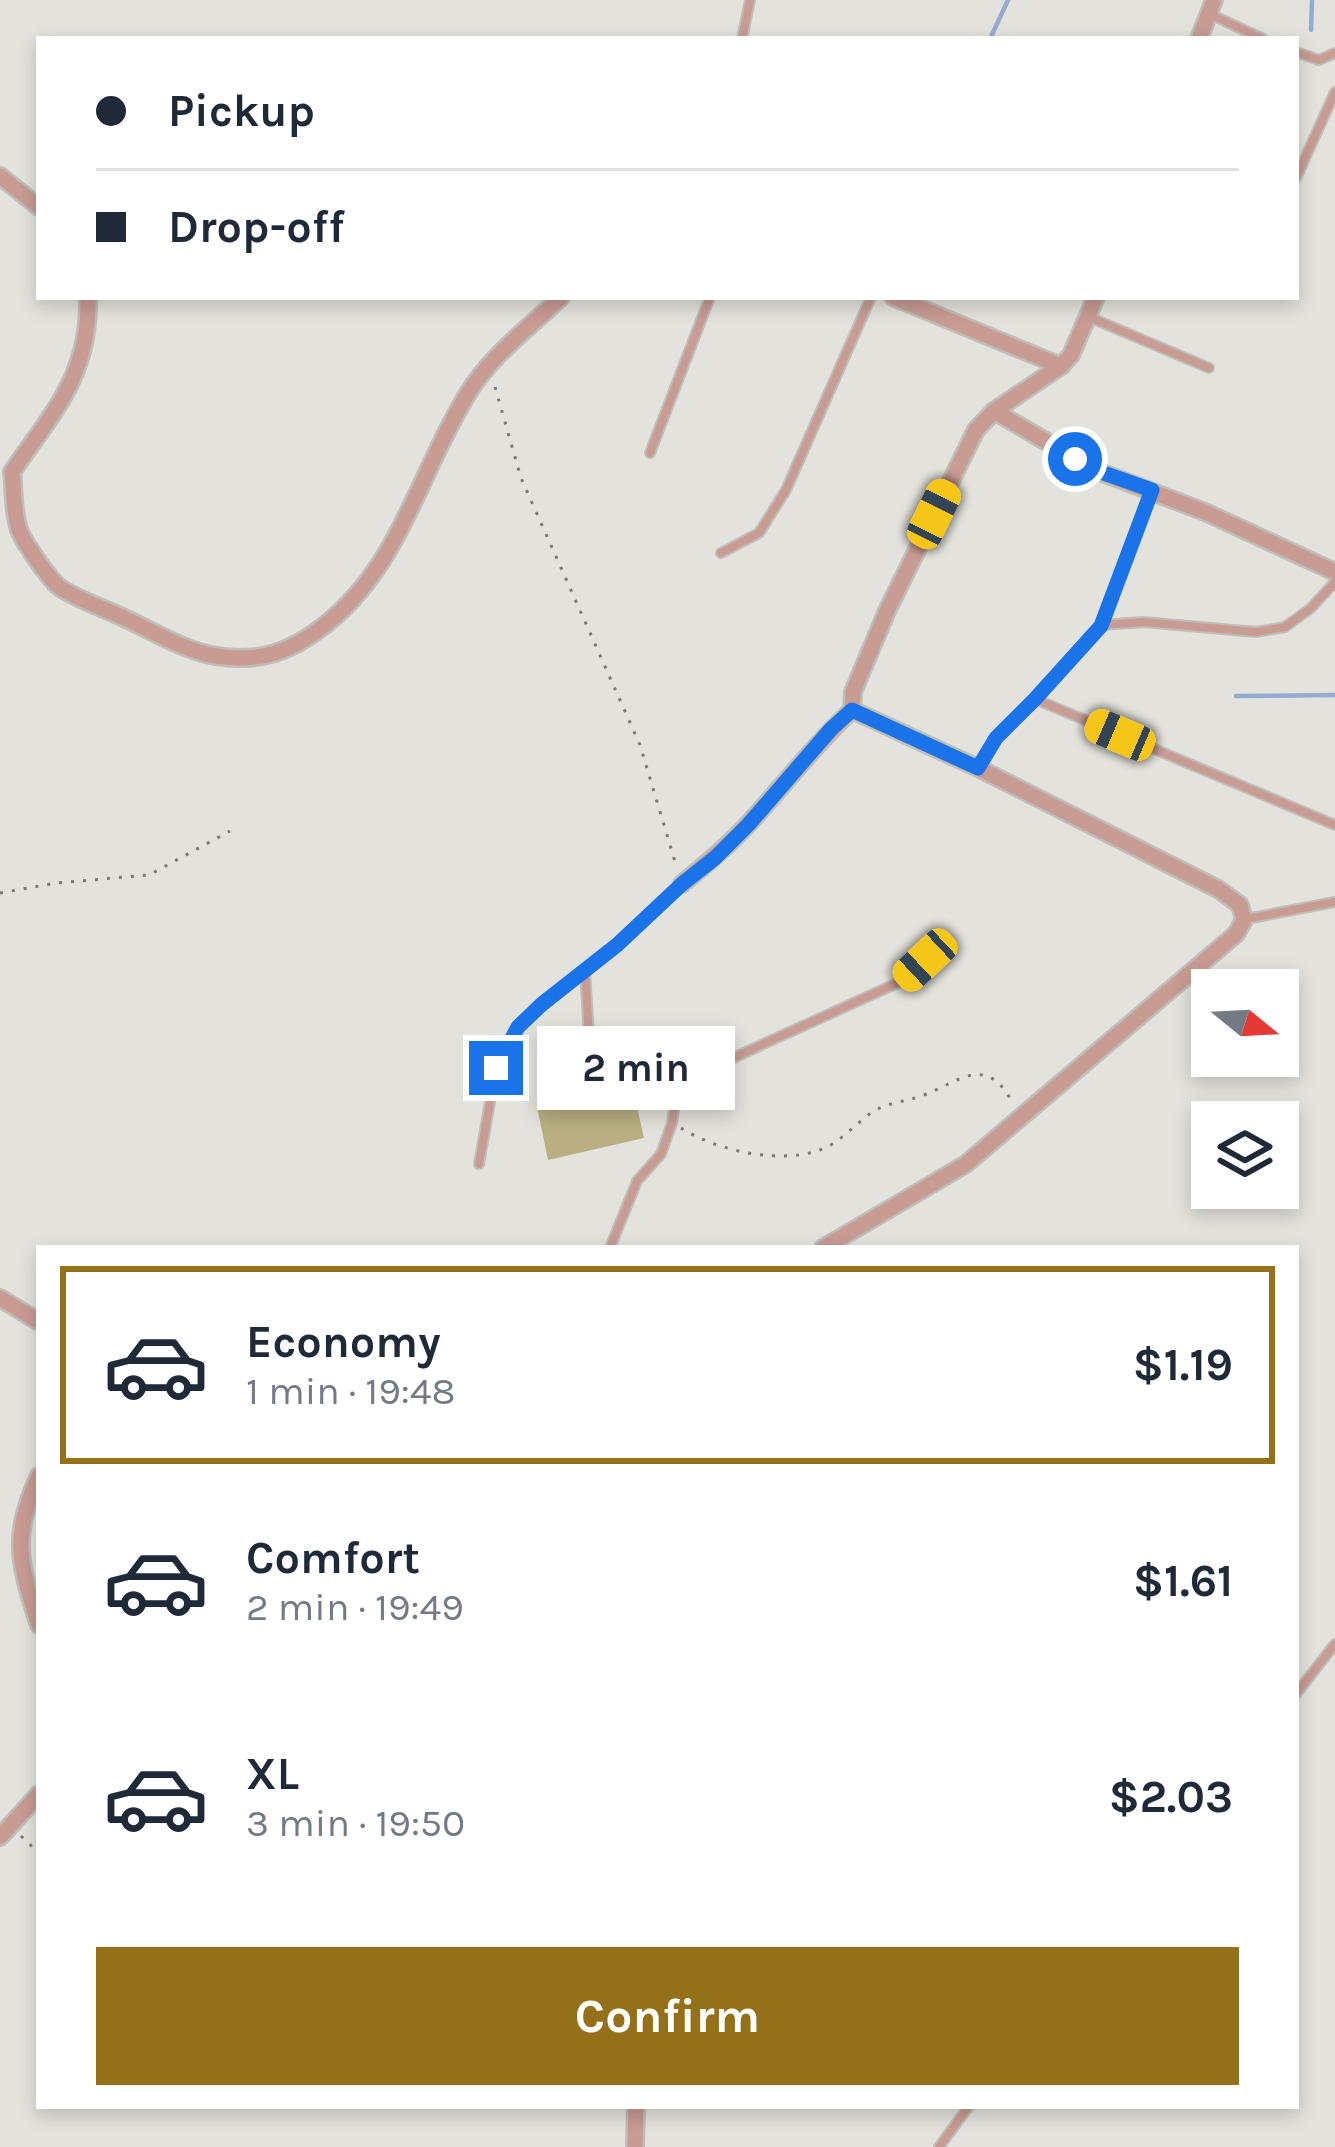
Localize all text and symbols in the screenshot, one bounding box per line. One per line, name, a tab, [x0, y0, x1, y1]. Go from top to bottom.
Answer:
text: Pickup	[168, 85, 315, 137]
text: Drop-off	[168, 201, 345, 253]
route start	[1048, 432, 1102, 486]
car	[902, 474, 966, 554]
car	[1080, 704, 1160, 766]
car	[886, 922, 964, 998]
north arrow	[1191, 969, 1299, 1077]
map controls	[1191, 969, 1299, 1209]
callout: 2 min	[538, 1026, 736, 1110]
route end	[469, 1041, 523, 1095]
text: 2 min	[582, 1045, 690, 1091]
button: layers	[1191, 1101, 1299, 1209]
icon: car	[102, 1311, 210, 1419]
text: Economy	[246, 1316, 441, 1368]
text: $1.19	[1133, 1339, 1233, 1391]
text: 1 min · 19:48	[246, 1368, 456, 1414]
icon: car	[102, 1527, 210, 1635]
text: Comfort	[246, 1532, 420, 1584]
text: $1.61	[1133, 1555, 1233, 1607]
text: 2 min · 19:49	[246, 1584, 464, 1630]
icon: car	[102, 1743, 210, 1851]
text: XL	[246, 1748, 299, 1800]
text: $2.03	[1109, 1771, 1233, 1823]
text: 3 min · 19:50	[246, 1800, 465, 1846]
button: Confirm	[96, 1947, 1239, 2085]

